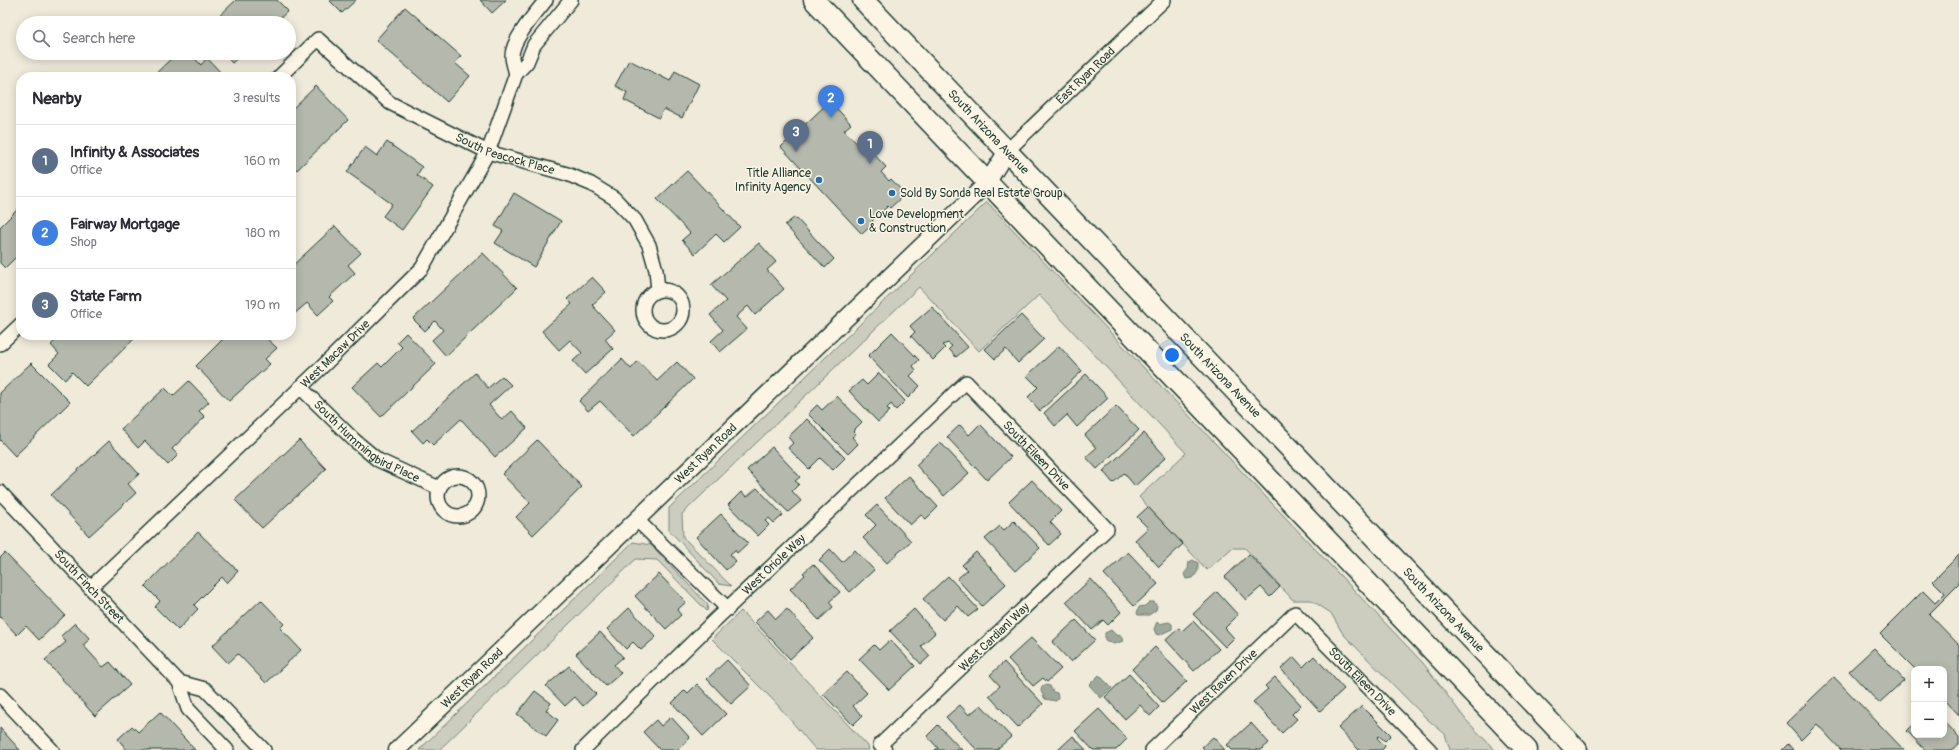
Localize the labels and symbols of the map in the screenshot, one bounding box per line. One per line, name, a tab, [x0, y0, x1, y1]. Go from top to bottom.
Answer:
street label: East Ryan Road	[1053, 44, 1119, 108]
pin: 2	[818, 85, 844, 118]
street label: South Arizona Avenue	[944, 87, 1032, 178]
pin: 3	[783, 119, 809, 152]
street label: South Peacock Place	[453, 130, 556, 178]
pin: 1	[857, 131, 883, 164]
place label: Title Alliance Infinity Agency	[735, 166, 811, 195]
marker: Title Alliance Infinity Agency	[814, 175, 824, 185]
place label: Sold By Sonda Real Estate Group	[900, 186, 1063, 201]
marker: Sold By Sonda Real Estate Group	[887, 188, 897, 198]
place label: Love Development & Construction	[869, 207, 964, 236]
marker: Love Development & Construction	[856, 216, 866, 226]
street label: West Macaw Drive	[298, 317, 373, 391]
street label: South Arizona Avenue	[1176, 330, 1264, 421]
your location	[1162, 345, 1182, 365]
street label: South Hummingbird Place	[310, 397, 422, 486]
street label: South Eileen Drive	[999, 418, 1073, 494]
street label: West Ryan Road	[672, 420, 740, 487]
street label: West Oriole Way	[739, 531, 809, 598]
street label: South Finch Street	[51, 547, 127, 627]
street label: South Arizona Avenue	[1399, 565, 1487, 656]
street label: West Cardianl Way	[956, 600, 1033, 675]
street label: South Eileen Drive	[1325, 644, 1399, 719]
street label: West Ryan Road	[438, 645, 507, 712]
street label: West Raven Drive	[1187, 646, 1261, 718]

